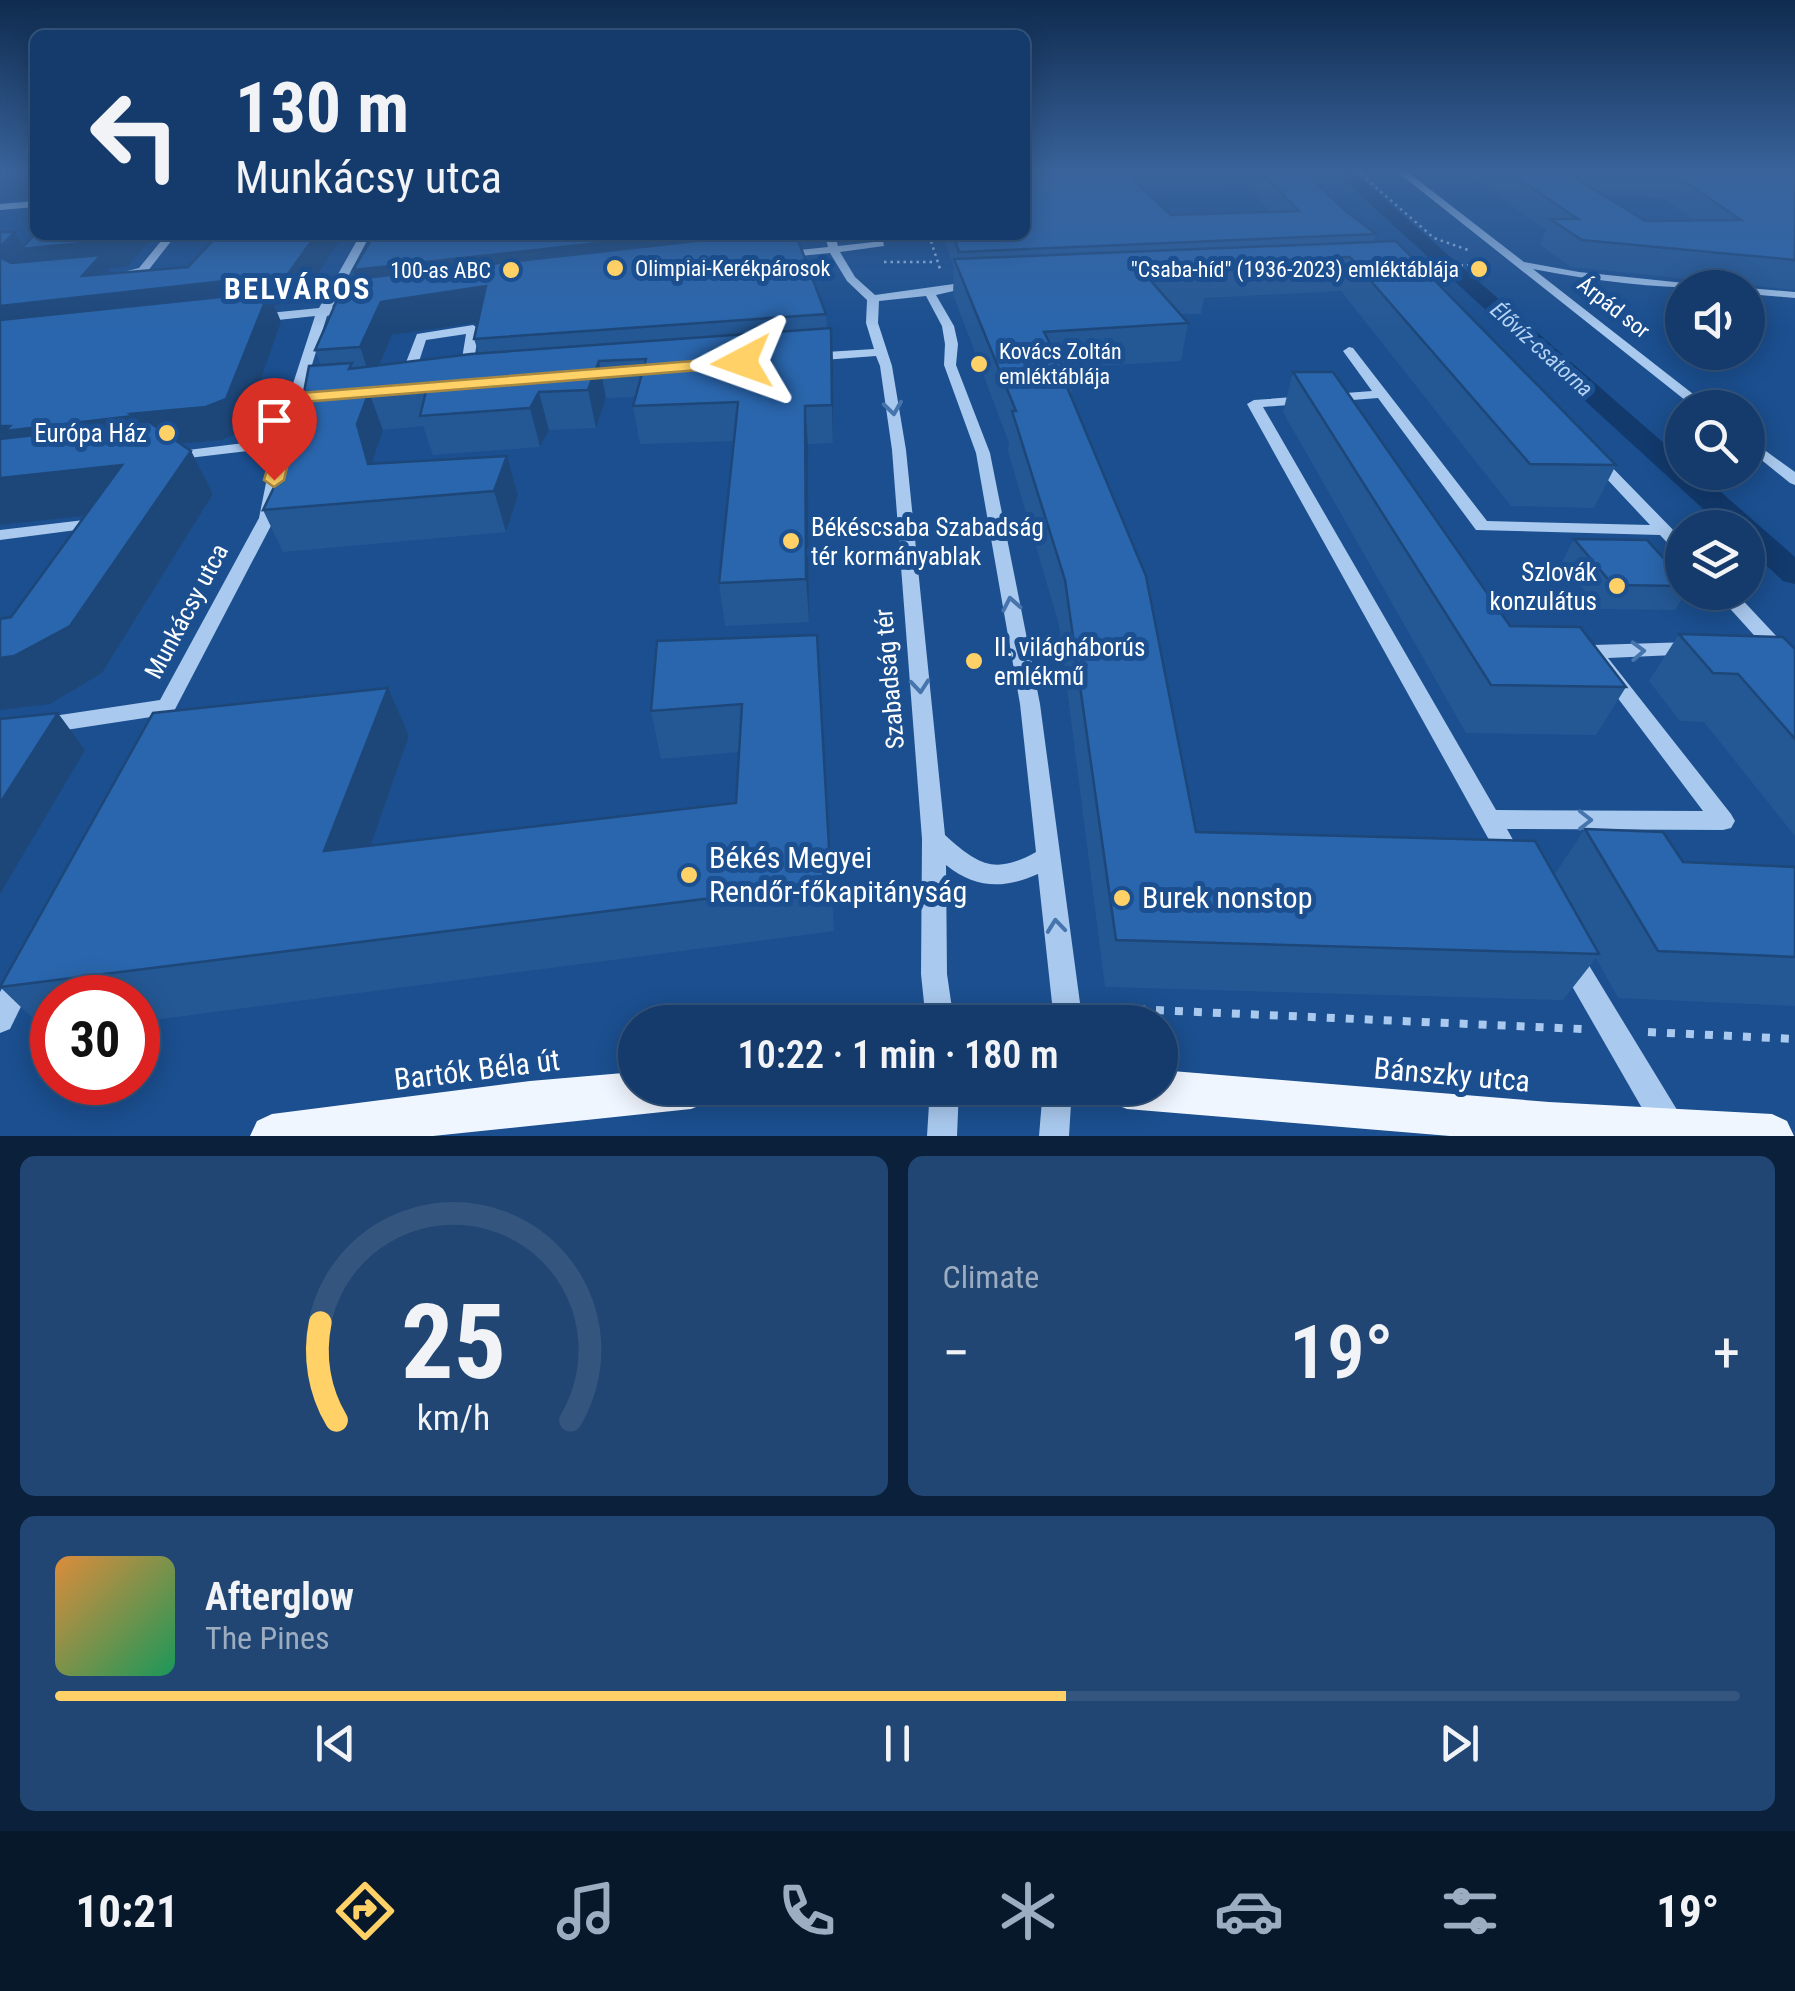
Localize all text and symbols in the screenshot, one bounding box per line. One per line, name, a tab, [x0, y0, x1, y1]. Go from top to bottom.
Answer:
text: 130 m	[235, 67, 409, 149]
icon: left	[70, 70, 200, 200]
text: Munkácsy utca	[235, 151, 502, 204]
place label: Olimpiai-Kerékpárosok	[635, 256, 831, 281]
marker: Olimpiai-Kerékpárosok	[604, 257, 626, 279]
place label: "Csaba‑híd" (1936-2023) emléktáblája	[1131, 257, 1459, 283]
place label: 100-as ABC	[390, 258, 491, 283]
marker: "Csaba‑híd" (1936-2023) emléktáblája	[1468, 258, 1490, 280]
marker: 100-as ABC	[500, 259, 522, 281]
map controls	[1665, 270, 1765, 610]
button: sound	[1665, 270, 1765, 370]
district label: BELVÁROS	[224, 271, 372, 306]
street label: Árpád sor	[1573, 272, 1655, 343]
water label: Élővíz-csatorna	[1486, 297, 1598, 402]
position arrow	[690, 310, 794, 414]
place label: Kovács Zoltán emléktáblája	[999, 339, 1122, 389]
marker: Kovács Zoltán emléktáblája	[968, 353, 990, 375]
pin	[232, 378, 317, 481]
button: search	[1665, 390, 1765, 490]
icon: arrive	[247, 393, 302, 448]
one-way arrow	[882, 400, 903, 416]
place label: Európa Ház	[34, 419, 147, 448]
marker: Európa Ház	[156, 422, 178, 444]
button: layers	[1665, 510, 1765, 610]
place label: Békéscsaba Szabadság tér kormányablak	[811, 513, 1044, 571]
marker: Békéscsaba Szabadság tér kormányablak	[780, 530, 802, 552]
street label: Munkácsy utca	[139, 539, 234, 684]
place label: Szlovák konzulátus	[1489, 558, 1598, 616]
marker: Szlovák konzulátus	[1606, 575, 1628, 597]
one-way arrow	[1002, 596, 1023, 613]
street label: Szabadság tér	[869, 607, 910, 750]
place label: II. világháborús emlékmű	[994, 633, 1145, 691]
one-way arrow	[1630, 641, 1646, 662]
marker: II. világháborús emlékmű	[963, 650, 985, 672]
one-way arrow	[909, 679, 931, 695]
one-way arrow	[1578, 809, 1594, 831]
place label: Békés Megyei Rendőr-főkapitányság	[709, 840, 967, 909]
marker: Békés Megyei Rendőr-főkapitányság	[678, 864, 700, 886]
place label: Burek nonstop	[1142, 880, 1312, 915]
marker: Burek nonstop	[1111, 887, 1133, 909]
one-way arrow	[1046, 917, 1067, 933]
speed limit sign: 30	[30, 975, 160, 1105]
text: 10:22 · 1 min · 180 m	[738, 1033, 1058, 1077]
street label: Bartók Béla út	[392, 1042, 562, 1097]
street label: Bánszky utca	[1372, 1050, 1532, 1099]
text: Climate	[943, 1258, 1039, 1296]
text: 25	[401, 1282, 506, 1403]
text: 19°	[1289, 1308, 1394, 1396]
text: −	[943, 1321, 970, 1385]
text: +	[1713, 1321, 1740, 1385]
text: km/h	[417, 1397, 491, 1439]
text: Afterglow	[205, 1575, 354, 1619]
text: The Pines	[205, 1619, 330, 1657]
icon: previous	[308, 1716, 363, 1771]
icon: pause	[870, 1716, 925, 1771]
icon: next	[1432, 1716, 1487, 1771]
icon: directions	[330, 1876, 400, 1946]
icon: music	[551, 1876, 621, 1946]
icon: phone	[772, 1876, 842, 1946]
icon: climate	[993, 1876, 1063, 1946]
icon: car	[1214, 1876, 1284, 1946]
icon: filters	[1435, 1876, 1505, 1946]
text: 10:21	[76, 1885, 179, 1938]
text: 19°	[1656, 1885, 1719, 1938]

